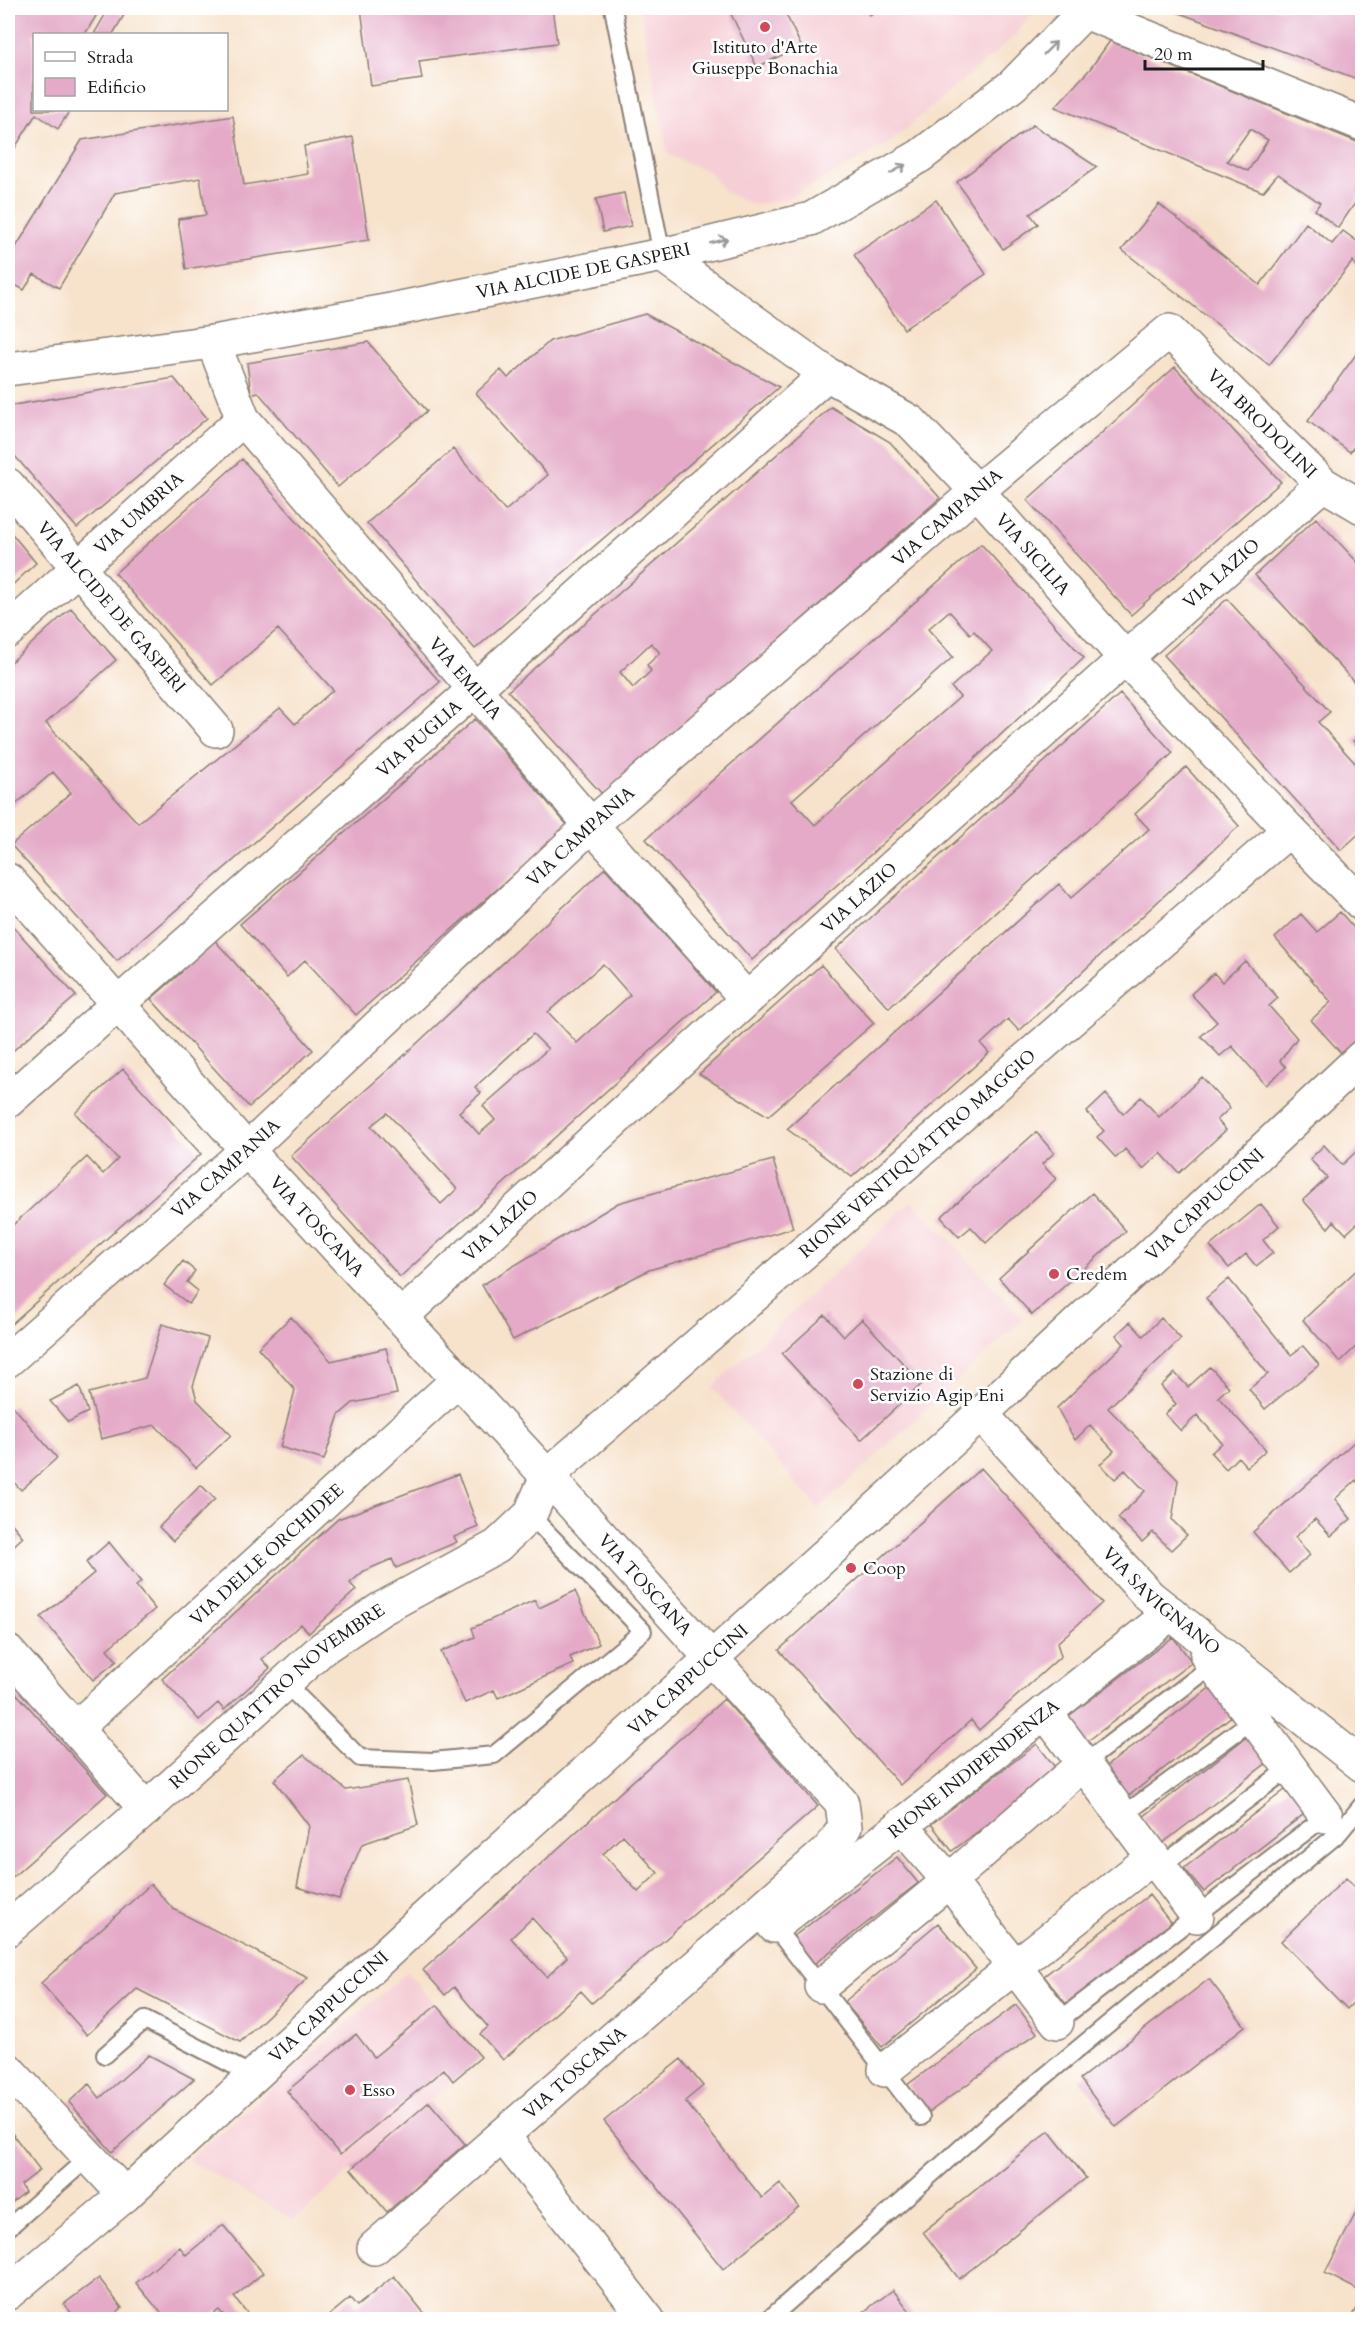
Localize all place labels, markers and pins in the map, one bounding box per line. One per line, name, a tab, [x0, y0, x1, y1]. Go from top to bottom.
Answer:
marker: Istituto d'Arte Giuseppe Bonachia	[758, 20, 772, 34]
place label: Istituto d'Arte Giuseppe Bonachia	[692, 35, 838, 81]
place label: Credem	[1066, 1262, 1128, 1287]
marker: Credem	[1047, 1267, 1061, 1281]
place label: Stazione di Servizio Agip Eni	[870, 1362, 1004, 1408]
marker: Stazione di Servizio Agip Eni	[851, 1377, 865, 1391]
place label: Coop	[863, 1556, 906, 1581]
marker: Coop	[844, 1561, 858, 1575]
place label: Esso	[362, 2078, 395, 2103]
marker: Esso	[343, 2083, 357, 2097]

